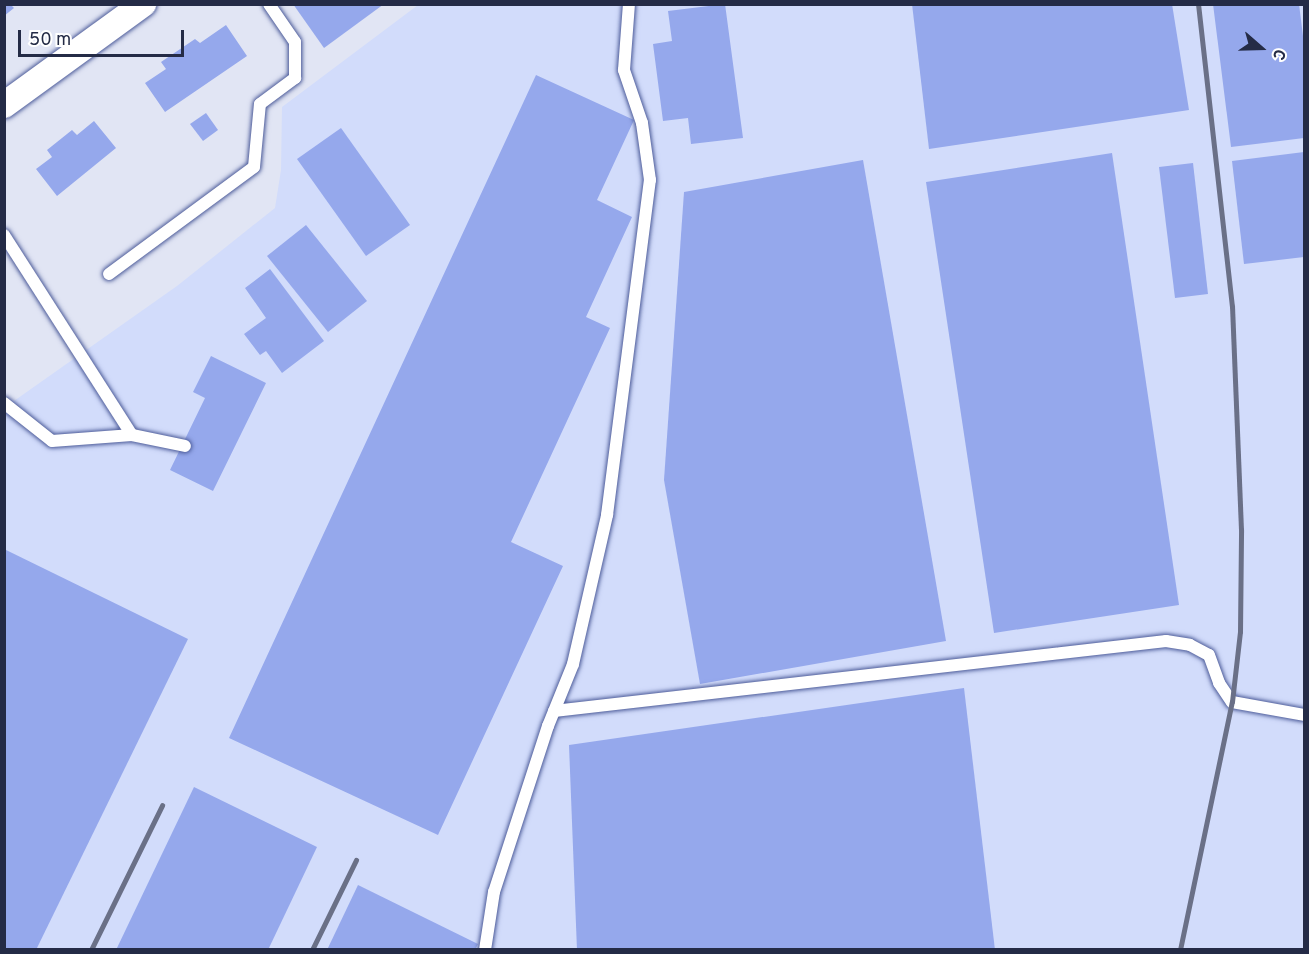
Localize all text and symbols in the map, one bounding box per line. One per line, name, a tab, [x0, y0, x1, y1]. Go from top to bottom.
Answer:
scale bar	[21, 18, 188, 56]
north arrow	[1231, 18, 1291, 78]
text: 50 m	[29, 29, 71, 52]
text: С	[1267, 46, 1289, 62]

